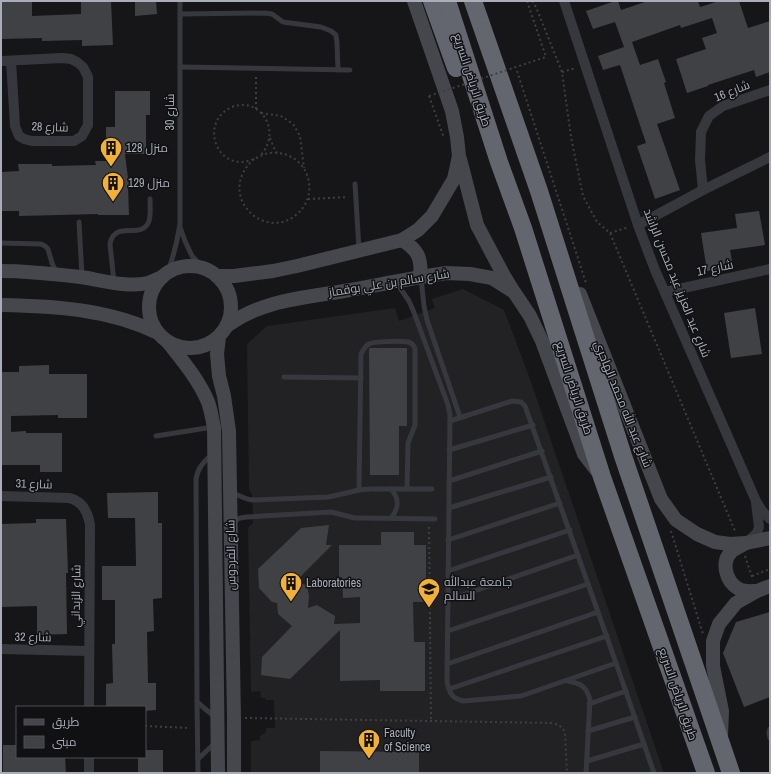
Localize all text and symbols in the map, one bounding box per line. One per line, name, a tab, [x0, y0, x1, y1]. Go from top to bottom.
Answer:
street label: طريق الرياض السريع	[449, 31, 495, 129]
street label: شارع 16	[712, 77, 752, 105]
street label: شارع 30	[162, 93, 178, 130]
street label: شارع 28	[31, 118, 69, 136]
building icon: منزل 128	[98, 135, 124, 168]
place label: منزل 128	[126, 140, 168, 156]
building icon: منزل 129	[100, 170, 126, 203]
place label: منزل 129	[128, 175, 170, 191]
street label: شارع عبد العزيز عبد محسن الراشد	[640, 206, 714, 360]
street label: شارع 17	[695, 256, 735, 280]
street label: شارع سالم بن علي بوقماز	[326, 266, 451, 303]
street label: شارع عبد الله محمد الهاجري	[588, 338, 656, 471]
street label: طريق الرياض السريع	[551, 339, 597, 437]
street label: شارع 31	[15, 475, 53, 493]
street label: شارع الفردوس	[222, 519, 240, 590]
street label: شارع الزبداني	[67, 564, 87, 628]
building icon: Laboratories	[278, 570, 304, 603]
place label: جامعة عبدالله السالم	[444, 574, 512, 604]
place label: Laboratories	[306, 575, 361, 591]
school or university icon: جامعة عبدالله السالم	[416, 576, 442, 609]
street label: شارع 32	[14, 629, 52, 645]
street label: طريق الرياض السريع	[655, 646, 701, 743]
legend	[16, 706, 146, 758]
text: طريق	[52, 714, 80, 730]
place label: Faculty of Science	[384, 725, 431, 755]
building icon: Faculty of Science	[356, 727, 382, 760]
text: مبنى	[52, 734, 77, 750]

